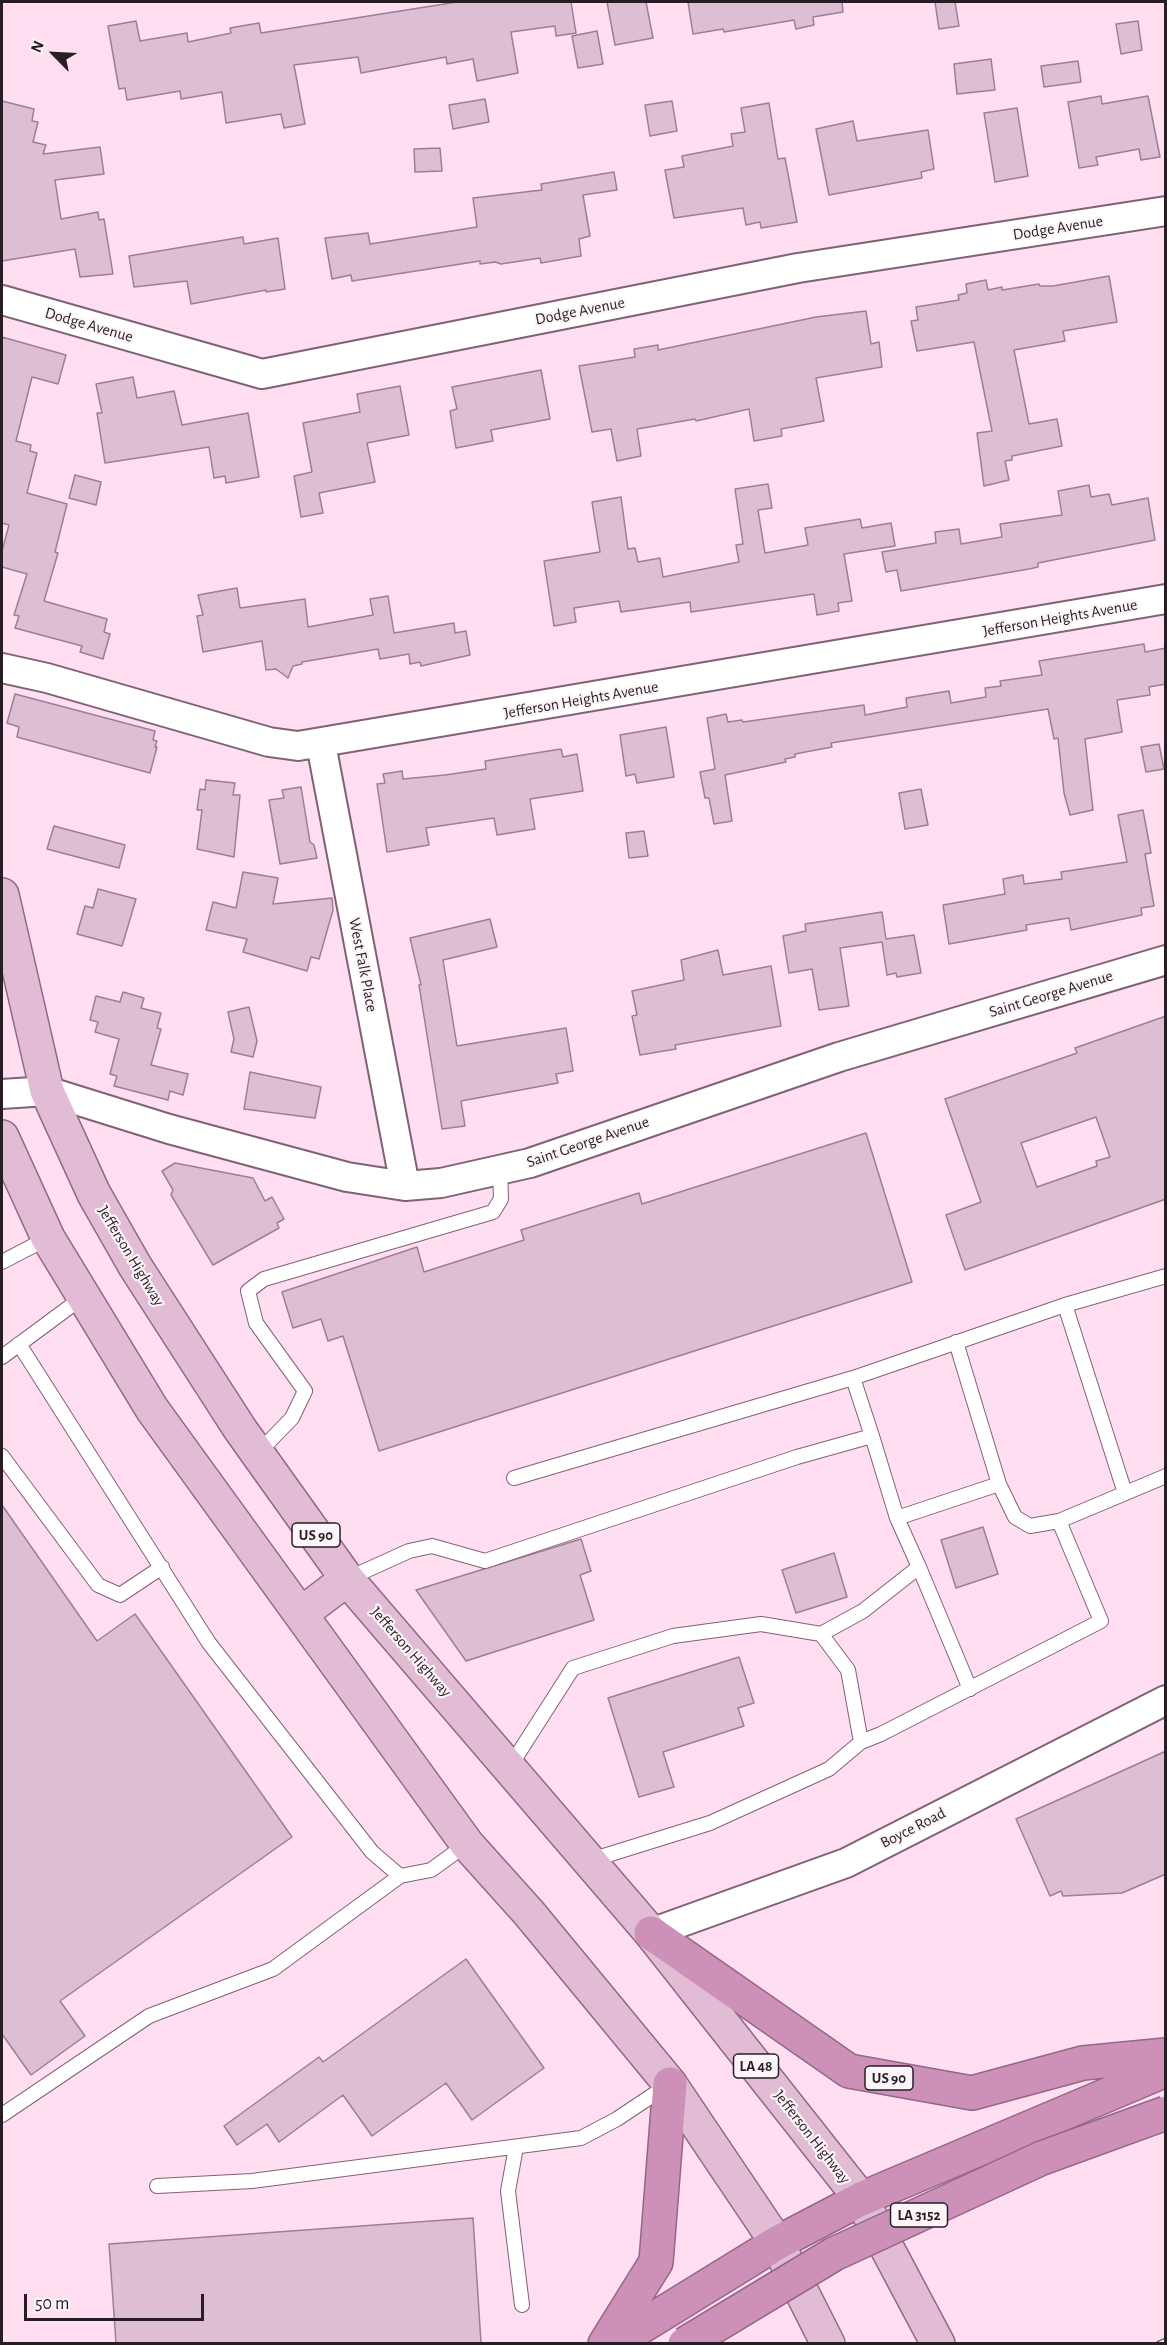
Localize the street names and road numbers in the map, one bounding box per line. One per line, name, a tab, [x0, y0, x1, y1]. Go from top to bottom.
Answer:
street label: Dodge Avenue	[1012, 211, 1104, 245]
street label: Dodge Avenue	[534, 293, 626, 329]
street label: Dodge Avenue	[43, 303, 135, 347]
street label: Jefferson Heights Avenue	[981, 595, 1139, 641]
street label: Jefferson Heights Avenue	[502, 677, 660, 723]
street label: West Falk Place	[344, 916, 382, 1014]
street label: Saint George Avenue	[987, 966, 1115, 1022]
street label: Saint George Avenue	[524, 1112, 652, 1172]
street label: Jefferson Highway	[94, 1202, 168, 1310]
road number: US 90	[292, 1523, 340, 1547]
street label: Jefferson Highway	[366, 1603, 456, 1701]
street label: Boyce Road	[877, 1803, 949, 1853]
road number: LA 48	[734, 2054, 778, 2078]
road number: US 90	[865, 2066, 913, 2090]
street label: Jefferson Highway	[769, 2086, 855, 2188]
road number: LA 3152	[890, 2203, 948, 2227]

